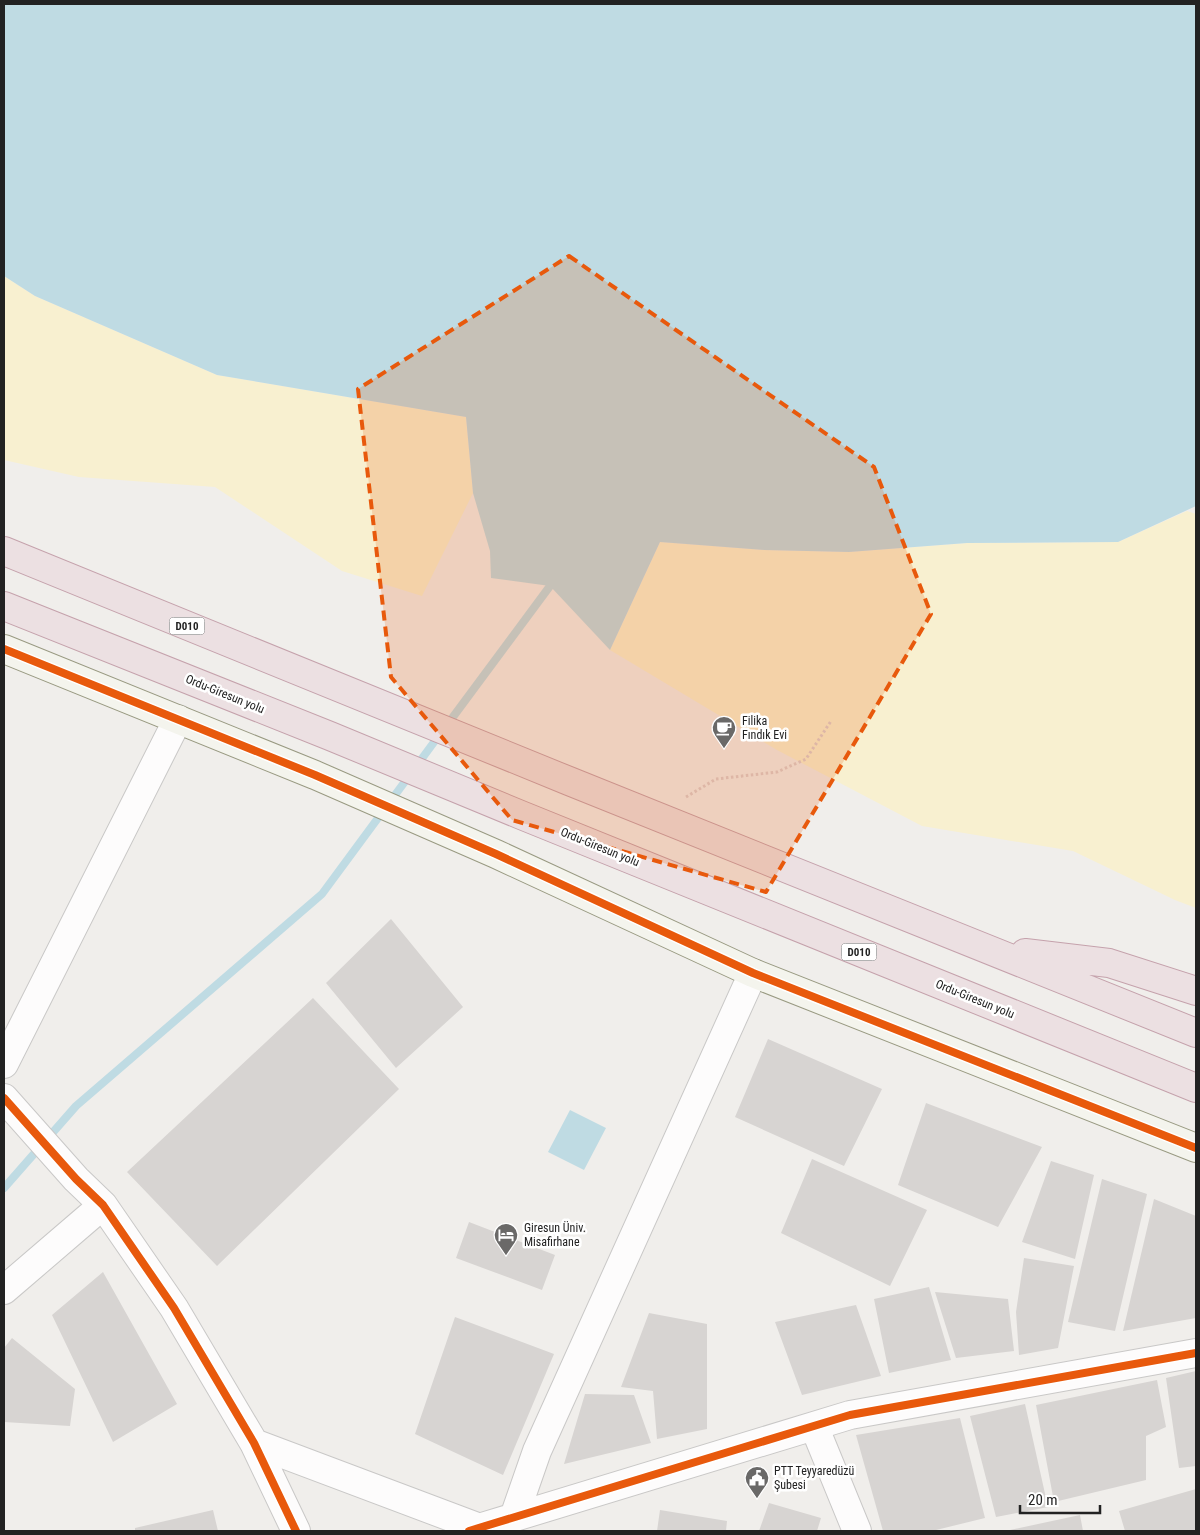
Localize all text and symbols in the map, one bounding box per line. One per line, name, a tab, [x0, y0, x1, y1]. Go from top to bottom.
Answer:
road number: D010	[170, 618, 204, 634]
street label: Ordu-Giresun yolu	[184, 672, 267, 716]
place label: Filika Fındık Evi	[742, 714, 787, 742]
cafe icon: Filika Fındık Evi	[711, 715, 737, 749]
street label: Ordu-Giresun yolu	[559, 825, 642, 869]
road number: D010	[842, 944, 876, 960]
street label: Ordu-Giresun yolu	[934, 977, 1017, 1021]
place label: Giresun Üniv. Misafirhane	[524, 1220, 586, 1249]
hotel icon: Giresun Üniv. Misafirhane	[493, 1222, 519, 1256]
place label: PTT Teyyaredüzü Şubesi	[774, 1464, 855, 1492]
public building icon: PTT Teyyaredüzü Şubesi	[744, 1465, 770, 1499]
scale bar	[1020, 1482, 1100, 1514]
text: 20 m	[1028, 1491, 1058, 1509]

